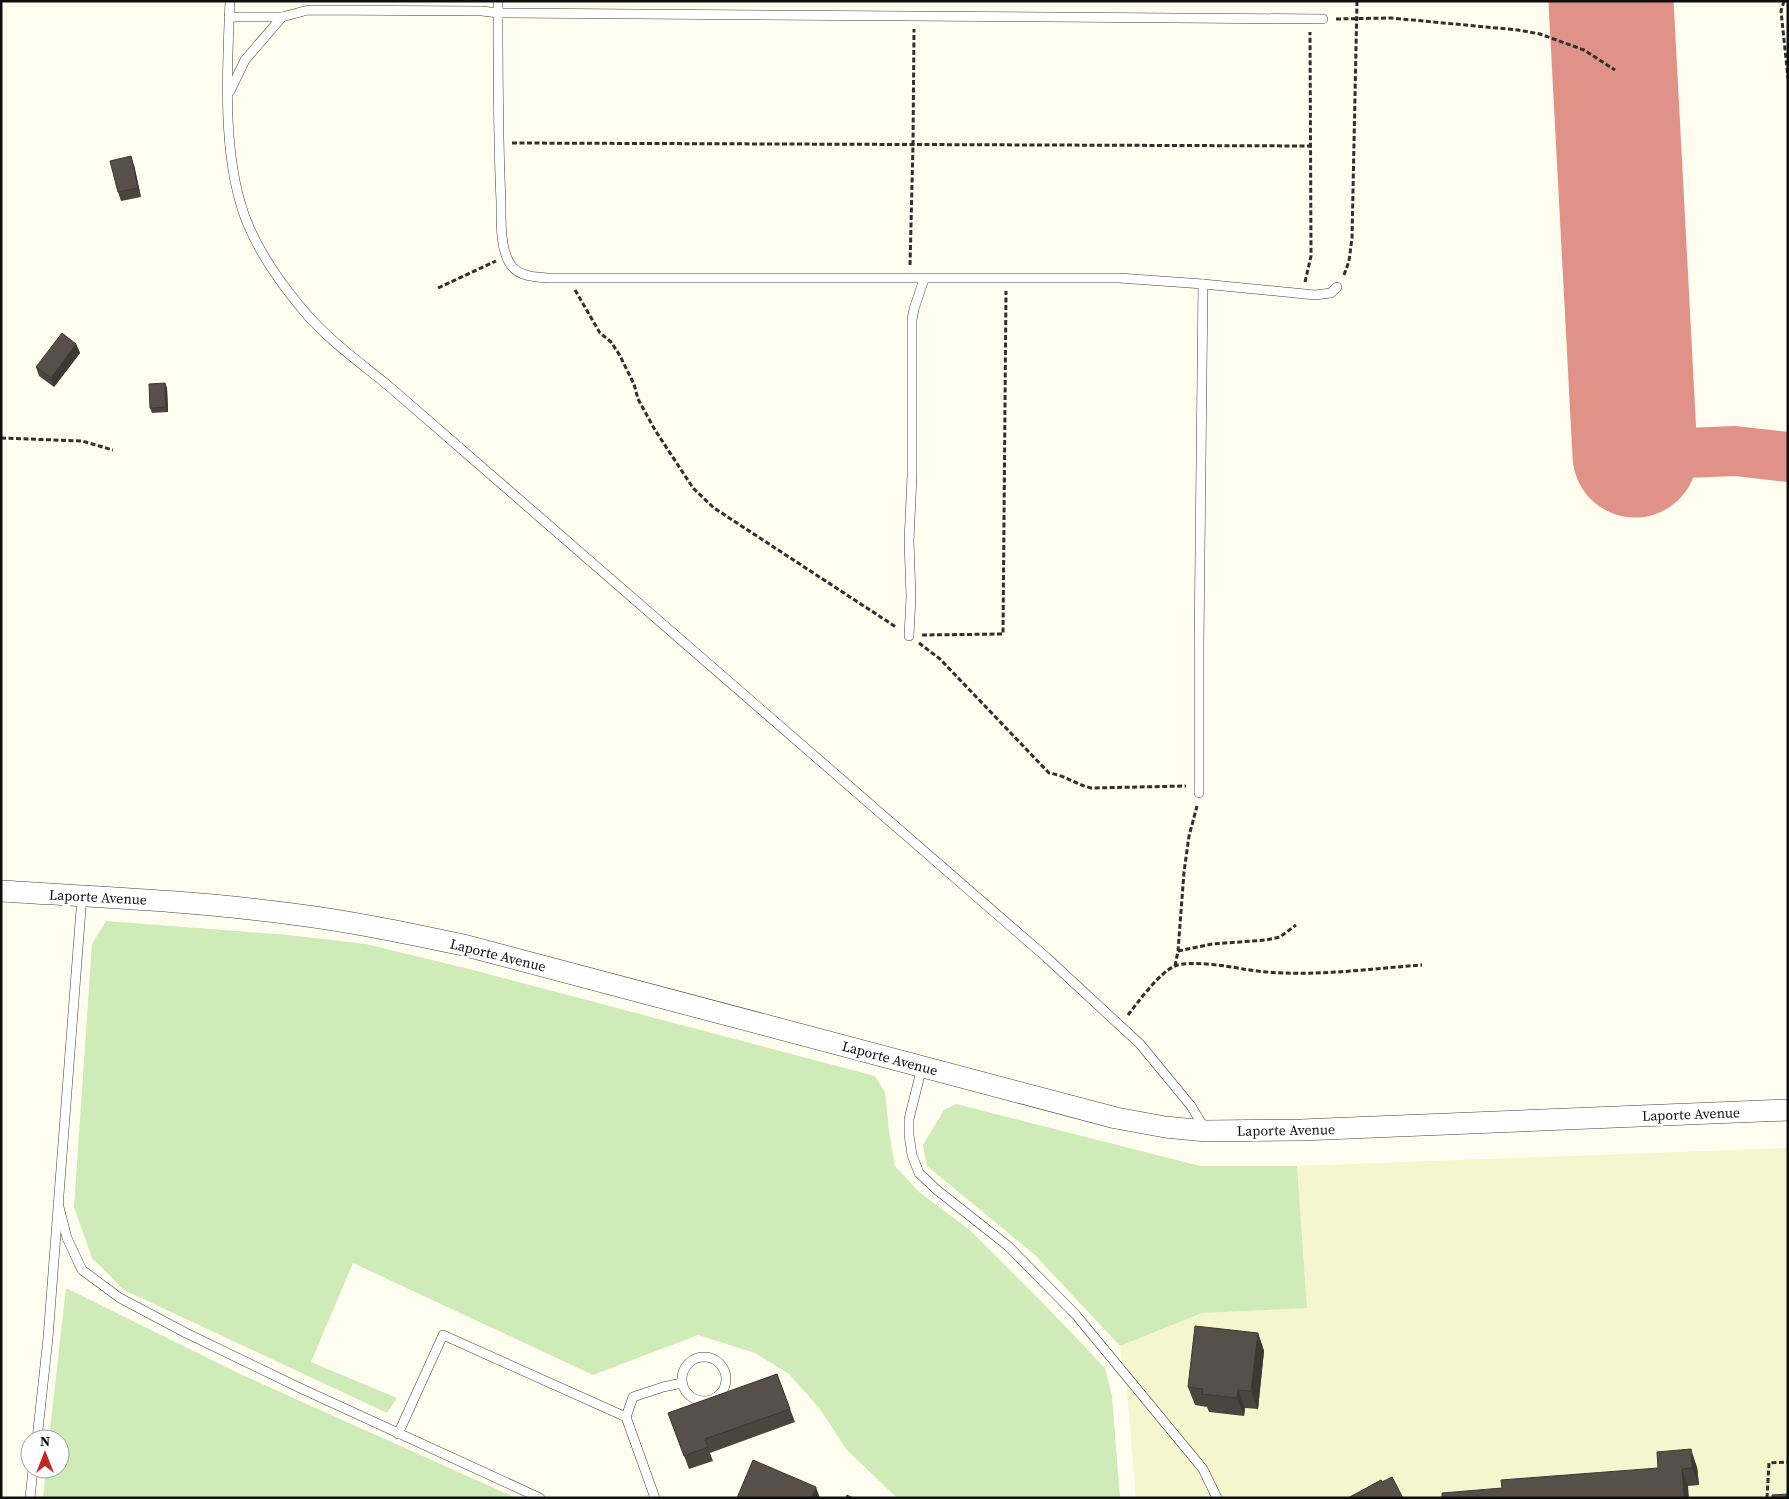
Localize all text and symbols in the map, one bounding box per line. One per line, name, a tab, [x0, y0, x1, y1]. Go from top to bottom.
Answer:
street label: Laporte Avenue	[48, 884, 148, 910]
street label: Laporte Avenue	[448, 933, 548, 977]
street label: Laporte Avenue	[840, 1036, 940, 1080]
street label: Laporte Avenue	[1642, 1102, 1740, 1126]
street label: Laporte Avenue	[1237, 1119, 1335, 1141]
north arrow	[20, 1429, 70, 1479]
text: N	[40, 1431, 50, 1451]

